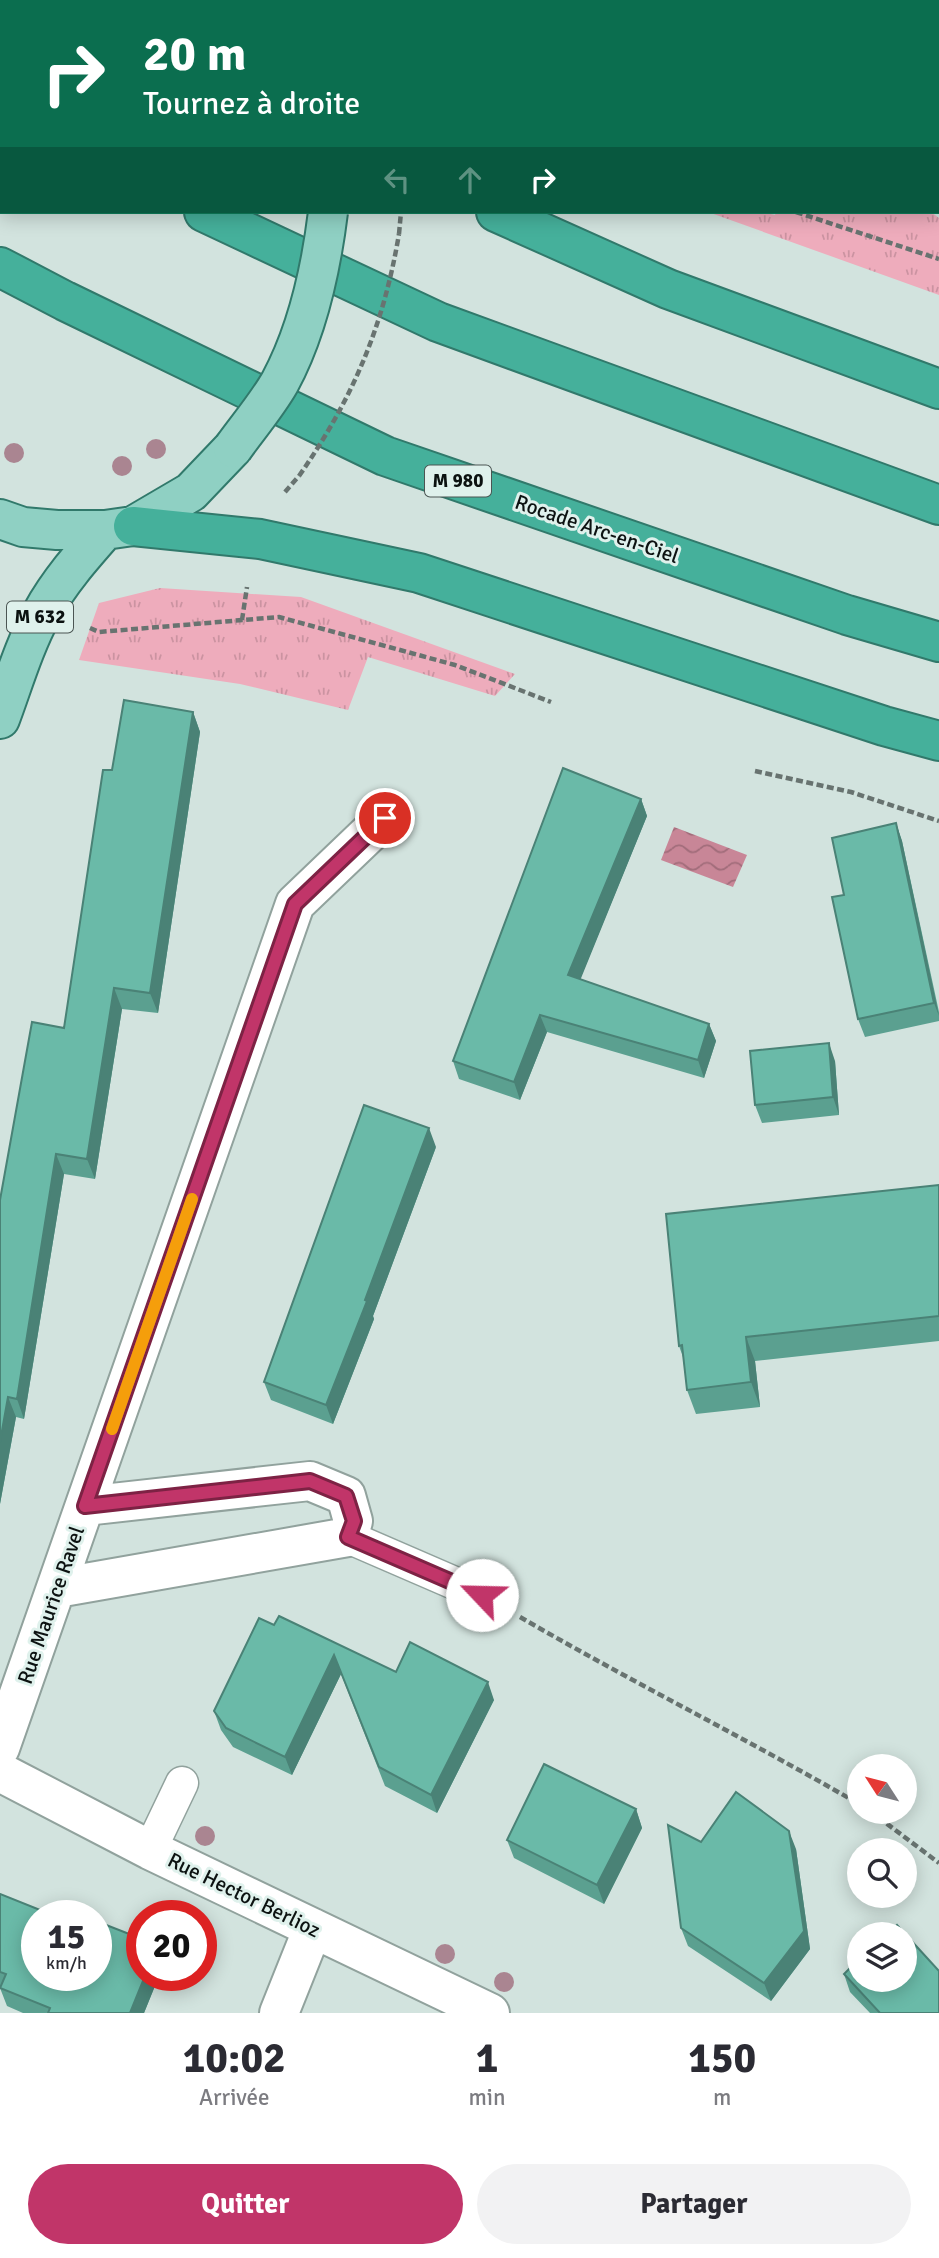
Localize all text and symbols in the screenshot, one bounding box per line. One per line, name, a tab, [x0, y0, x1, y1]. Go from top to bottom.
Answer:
text: 20 m	[143, 24, 246, 84]
icon: right	[28, 28, 119, 119]
text: Tournez à droite	[143, 84, 360, 123]
icon: left	[378, 161, 416, 199]
icon: ahead	[451, 161, 489, 199]
icon: right	[524, 161, 562, 199]
road number: M 980	[425, 466, 491, 496]
street label: Rocade Arc-en-Ciel	[512, 489, 682, 569]
road number: M 632	[7, 602, 73, 632]
pin	[355, 788, 415, 848]
icon: arrive	[366, 799, 404, 837]
street label: Rue Maurice Ravel	[12, 1523, 90, 1687]
position arrow	[445, 1558, 519, 1632]
north arrow	[847, 1754, 917, 1824]
map controls	[847, 1754, 917, 1992]
button: search	[847, 1838, 917, 1908]
street label: Rue Hector Berlioz	[164, 1847, 324, 1943]
speed limit sign: 20	[126, 1900, 217, 1991]
text: 15	[48, 1915, 85, 1958]
button: layers	[847, 1922, 917, 1992]
text: km/h	[46, 1952, 87, 1974]
text: 10:02	[183, 2033, 286, 2084]
text: 1	[476, 2033, 498, 2084]
text: 150	[688, 2033, 756, 2084]
text: Arrivée	[199, 2083, 270, 2112]
text: min	[468, 2083, 506, 2112]
text: m	[713, 2083, 731, 2112]
button: Quitter	[28, 2164, 463, 2244]
button: Partager	[477, 2164, 911, 2244]

